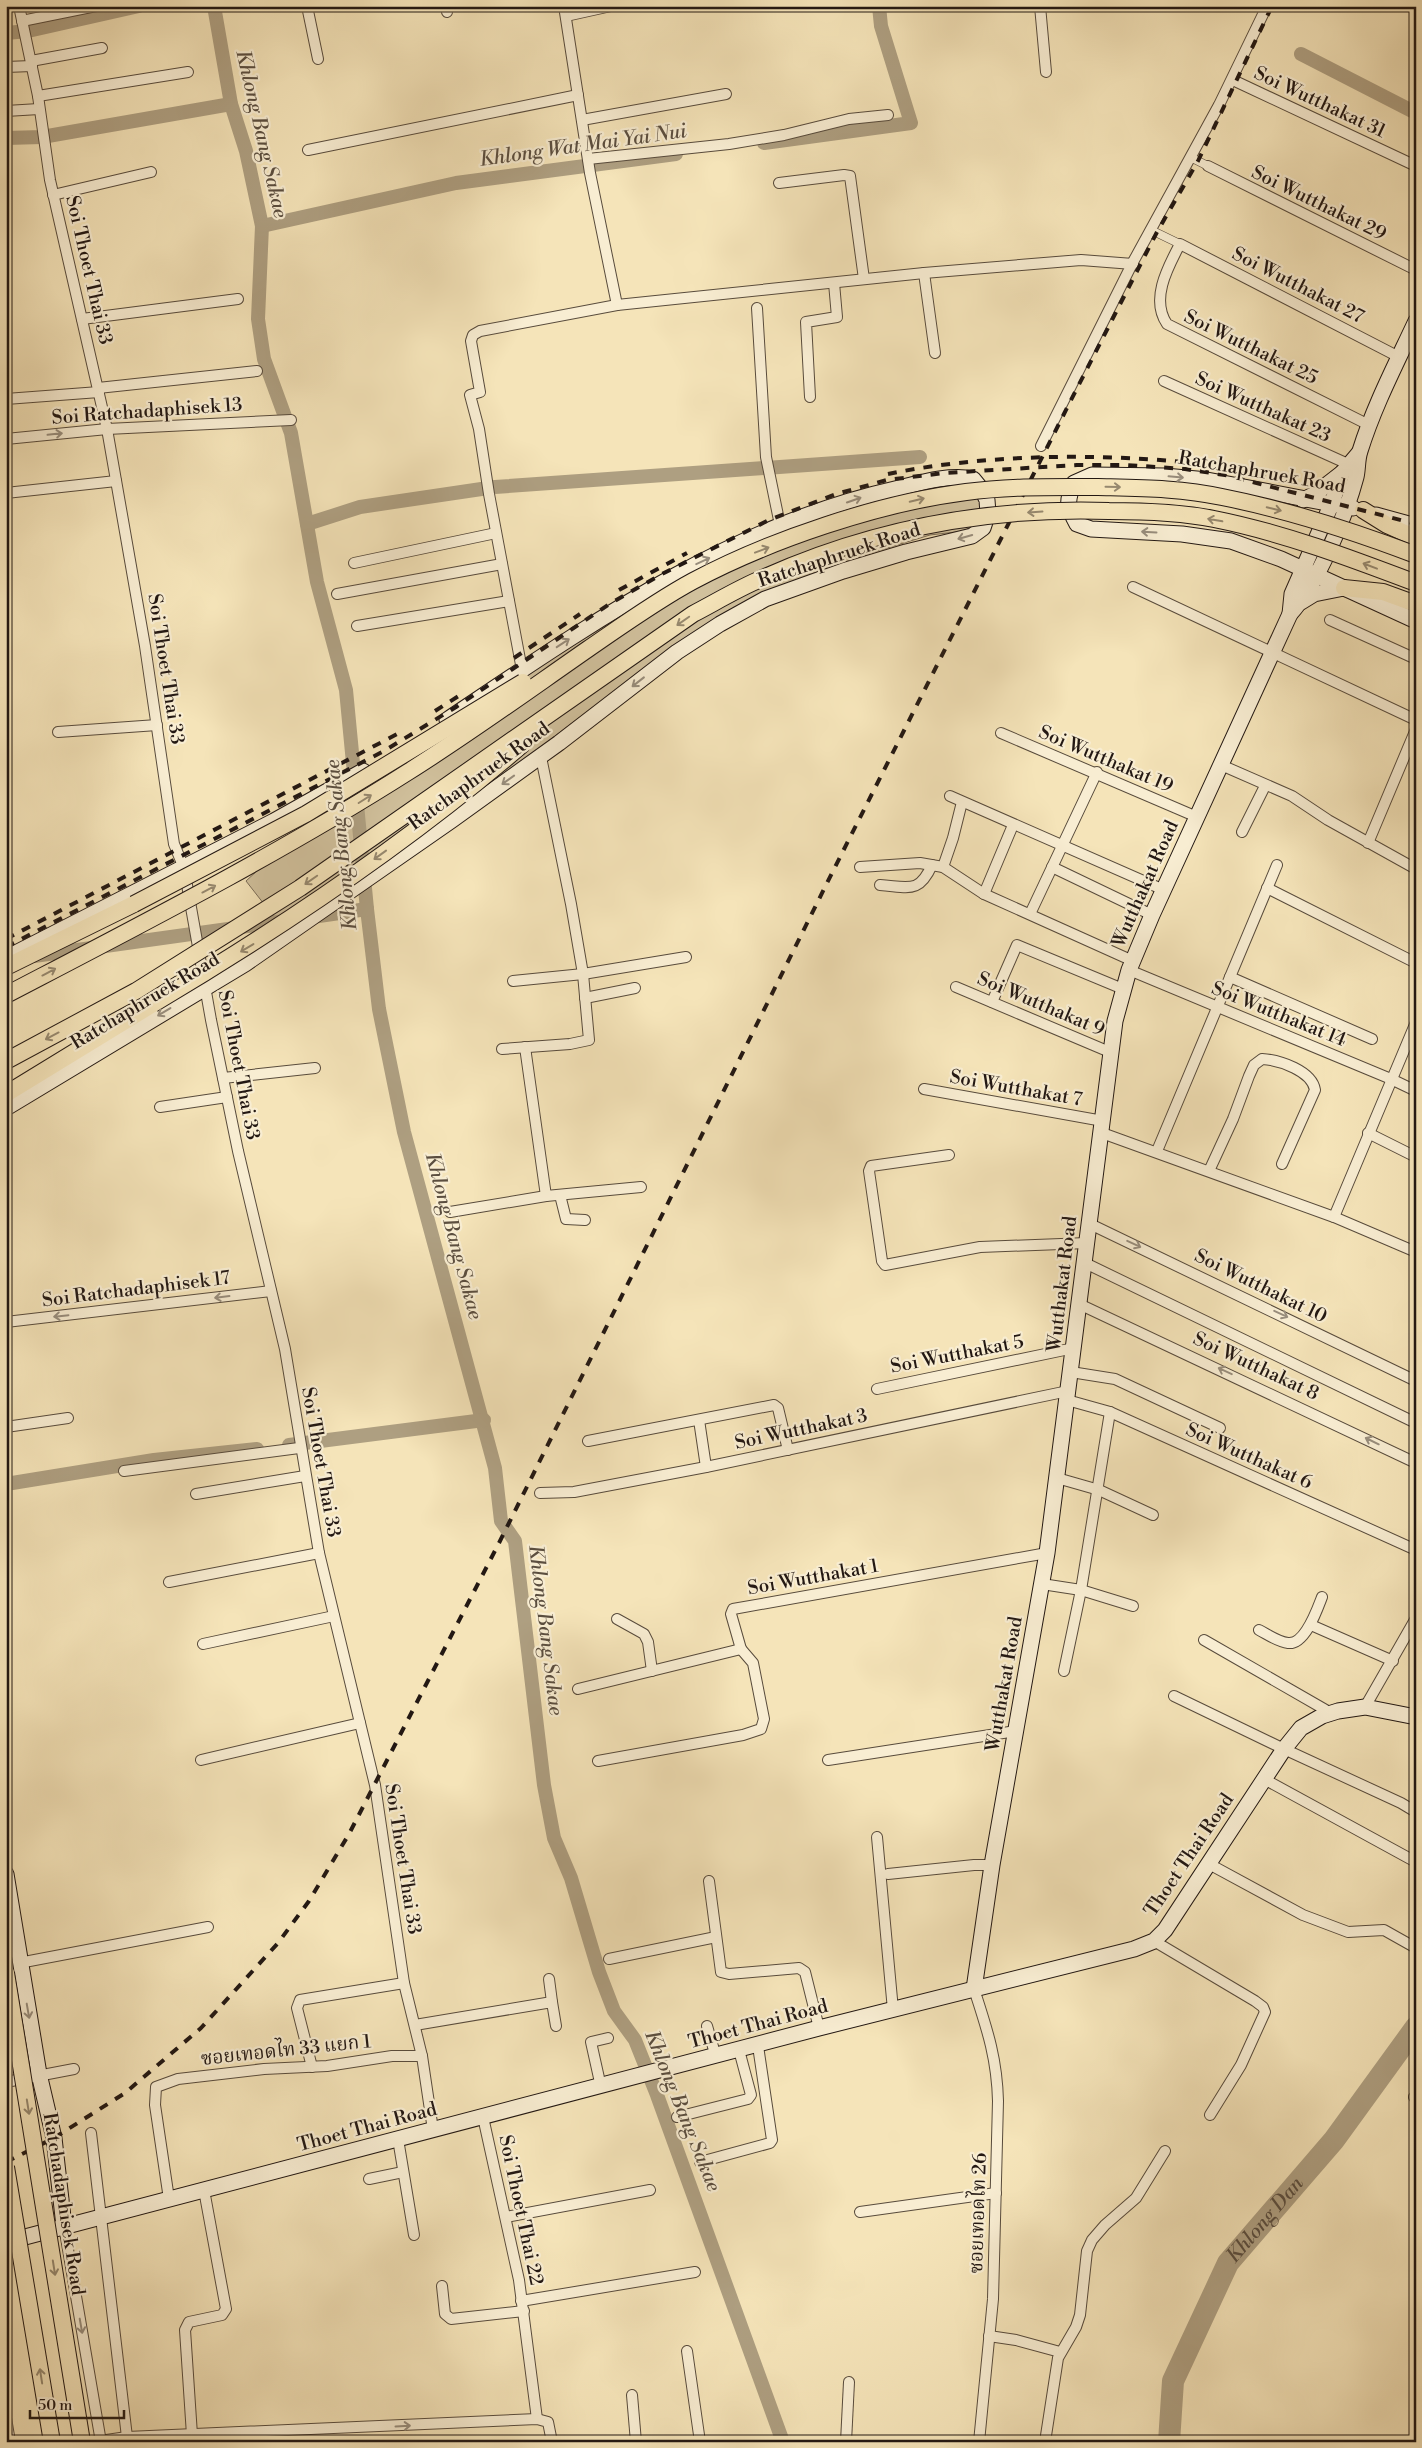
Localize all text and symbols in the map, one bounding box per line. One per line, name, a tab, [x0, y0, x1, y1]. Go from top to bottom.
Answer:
water label: Khlong Bang Sakae	[229, 47, 293, 221]
street label: Soi Wutthakat 31	[1250, 61, 1390, 143]
water label: Khlong Wat Mai Yai Nui	[478, 119, 689, 173]
street label: Soi Wutthakat 29	[1248, 160, 1390, 246]
street label: Soi Thoet Thai 33	[60, 193, 118, 347]
street label: Soi Wutthakat 27	[1228, 241, 1368, 329]
street label: Soi Wutthakat 25	[1180, 304, 1322, 390]
street label: Soi Wutthakat 23	[1191, 366, 1335, 448]
street label: Soi Ratchadaphisek 13	[51, 392, 243, 430]
one-way arrow	[46, 429, 62, 439]
street label: Ratchaphruek Road	[1176, 445, 1348, 499]
one-way arrow	[1168, 472, 1184, 482]
one-way arrow	[1104, 482, 1121, 492]
one-way arrow	[845, 495, 861, 505]
one-way arrow	[908, 495, 924, 504]
one-way arrow	[1265, 505, 1281, 514]
one-way arrow	[1028, 507, 1044, 517]
one-way arrow	[1207, 514, 1223, 524]
street label: Ratchaphruek Road	[755, 517, 923, 593]
one-way arrow	[1141, 527, 1157, 536]
one-way arrow	[958, 533, 974, 543]
one-way arrow	[754, 545, 769, 554]
one-way arrow	[696, 556, 711, 566]
one-way arrow	[1363, 561, 1378, 570]
street label: Soi Thoet Thai 33	[142, 592, 190, 746]
one-way arrow	[677, 616, 691, 626]
one-way arrow	[556, 638, 570, 648]
one-way arrow	[632, 677, 645, 688]
street label: Ratchaphruek Road	[403, 716, 555, 836]
street label: Soi Wutthakat 19	[1035, 720, 1177, 798]
water label: Khlong Bang Sakae	[321, 758, 363, 932]
one-way arrow	[501, 775, 515, 785]
one-way arrow	[358, 794, 372, 804]
street label: Wutthakat Road	[1106, 816, 1184, 952]
one-way arrow	[373, 850, 387, 860]
one-way arrow	[304, 875, 318, 885]
one-way arrow	[201, 883, 216, 893]
one-way arrow	[240, 943, 254, 953]
street label: Ratchaphruek Road	[66, 947, 224, 1055]
street label: Soi Wutthakat 9	[974, 966, 1108, 1042]
one-way arrow	[42, 967, 57, 977]
street label: Soi Wutthakat 14	[1208, 976, 1350, 1052]
street label: Soi Thoet Thai 33	[213, 988, 265, 1142]
one-way arrow	[158, 1008, 172, 1018]
one-way arrow	[45, 1031, 60, 1041]
street label: Soi Wutthakat 7	[948, 1065, 1085, 1112]
water label: Khlong Bang Sakae	[419, 1150, 487, 1323]
street label: Wutthakat Road	[1042, 1214, 1082, 1354]
one-way arrow	[1126, 1240, 1141, 1250]
street label: Soi Wutthakat 10	[1191, 1243, 1331, 1329]
street label: Soi Ratchadaphisek 17	[41, 1265, 232, 1312]
one-way arrow	[215, 1292, 231, 1302]
one-way arrow	[1273, 1310, 1288, 1319]
one-way arrow	[53, 1312, 69, 1321]
street label: Soi Wutthakat 8	[1189, 1326, 1323, 1406]
street label: Soi Wutthakat 5	[888, 1329, 1026, 1379]
one-way arrow	[1218, 1366, 1233, 1375]
street label: Soi Thoet Thai 33	[296, 1385, 346, 1539]
street label: Soi Wutthakat 3	[732, 1403, 870, 1455]
street label: Soi Wutthakat 6	[1182, 1417, 1316, 1495]
one-way arrow	[1365, 1436, 1380, 1445]
water label: Khlong Bang Sakae	[522, 1543, 568, 1717]
street label: Soi Wutthakat 1	[746, 1554, 880, 1600]
street label: Wutthakat Road	[980, 1614, 1028, 1754]
street label: Soi Thoet Thai 33	[379, 1782, 427, 1936]
street label: Thoet Thai Road	[1139, 1789, 1239, 1921]
street label: Thoet Thai Road	[686, 1994, 831, 2054]
one-way arrow	[23, 2003, 33, 2019]
street label: ซอยเทอดไท 33 แยก 1	[199, 2027, 372, 2071]
water label: Khlong Bang Sakae	[638, 2027, 726, 2196]
street label: Thoet Thai Road	[295, 2097, 440, 2157]
one-way arrow	[23, 2099, 33, 2115]
street label: Ratchadaphisek Road	[38, 2111, 90, 2297]
street label: Soi Thoet Thai 22	[493, 2133, 549, 2287]
street label: ซอยเทอดไท 26	[962, 2152, 992, 2274]
water label: Khlong Dan	[1221, 2171, 1310, 2268]
one-way arrow	[49, 2259, 59, 2275]
one-way arrow	[76, 2317, 86, 2333]
one-way arrow	[36, 2369, 46, 2385]
scale bar	[30, 2388, 124, 2420]
text: 50 m	[38, 2396, 72, 2415]
one-way arrow	[395, 2421, 411, 2430]

